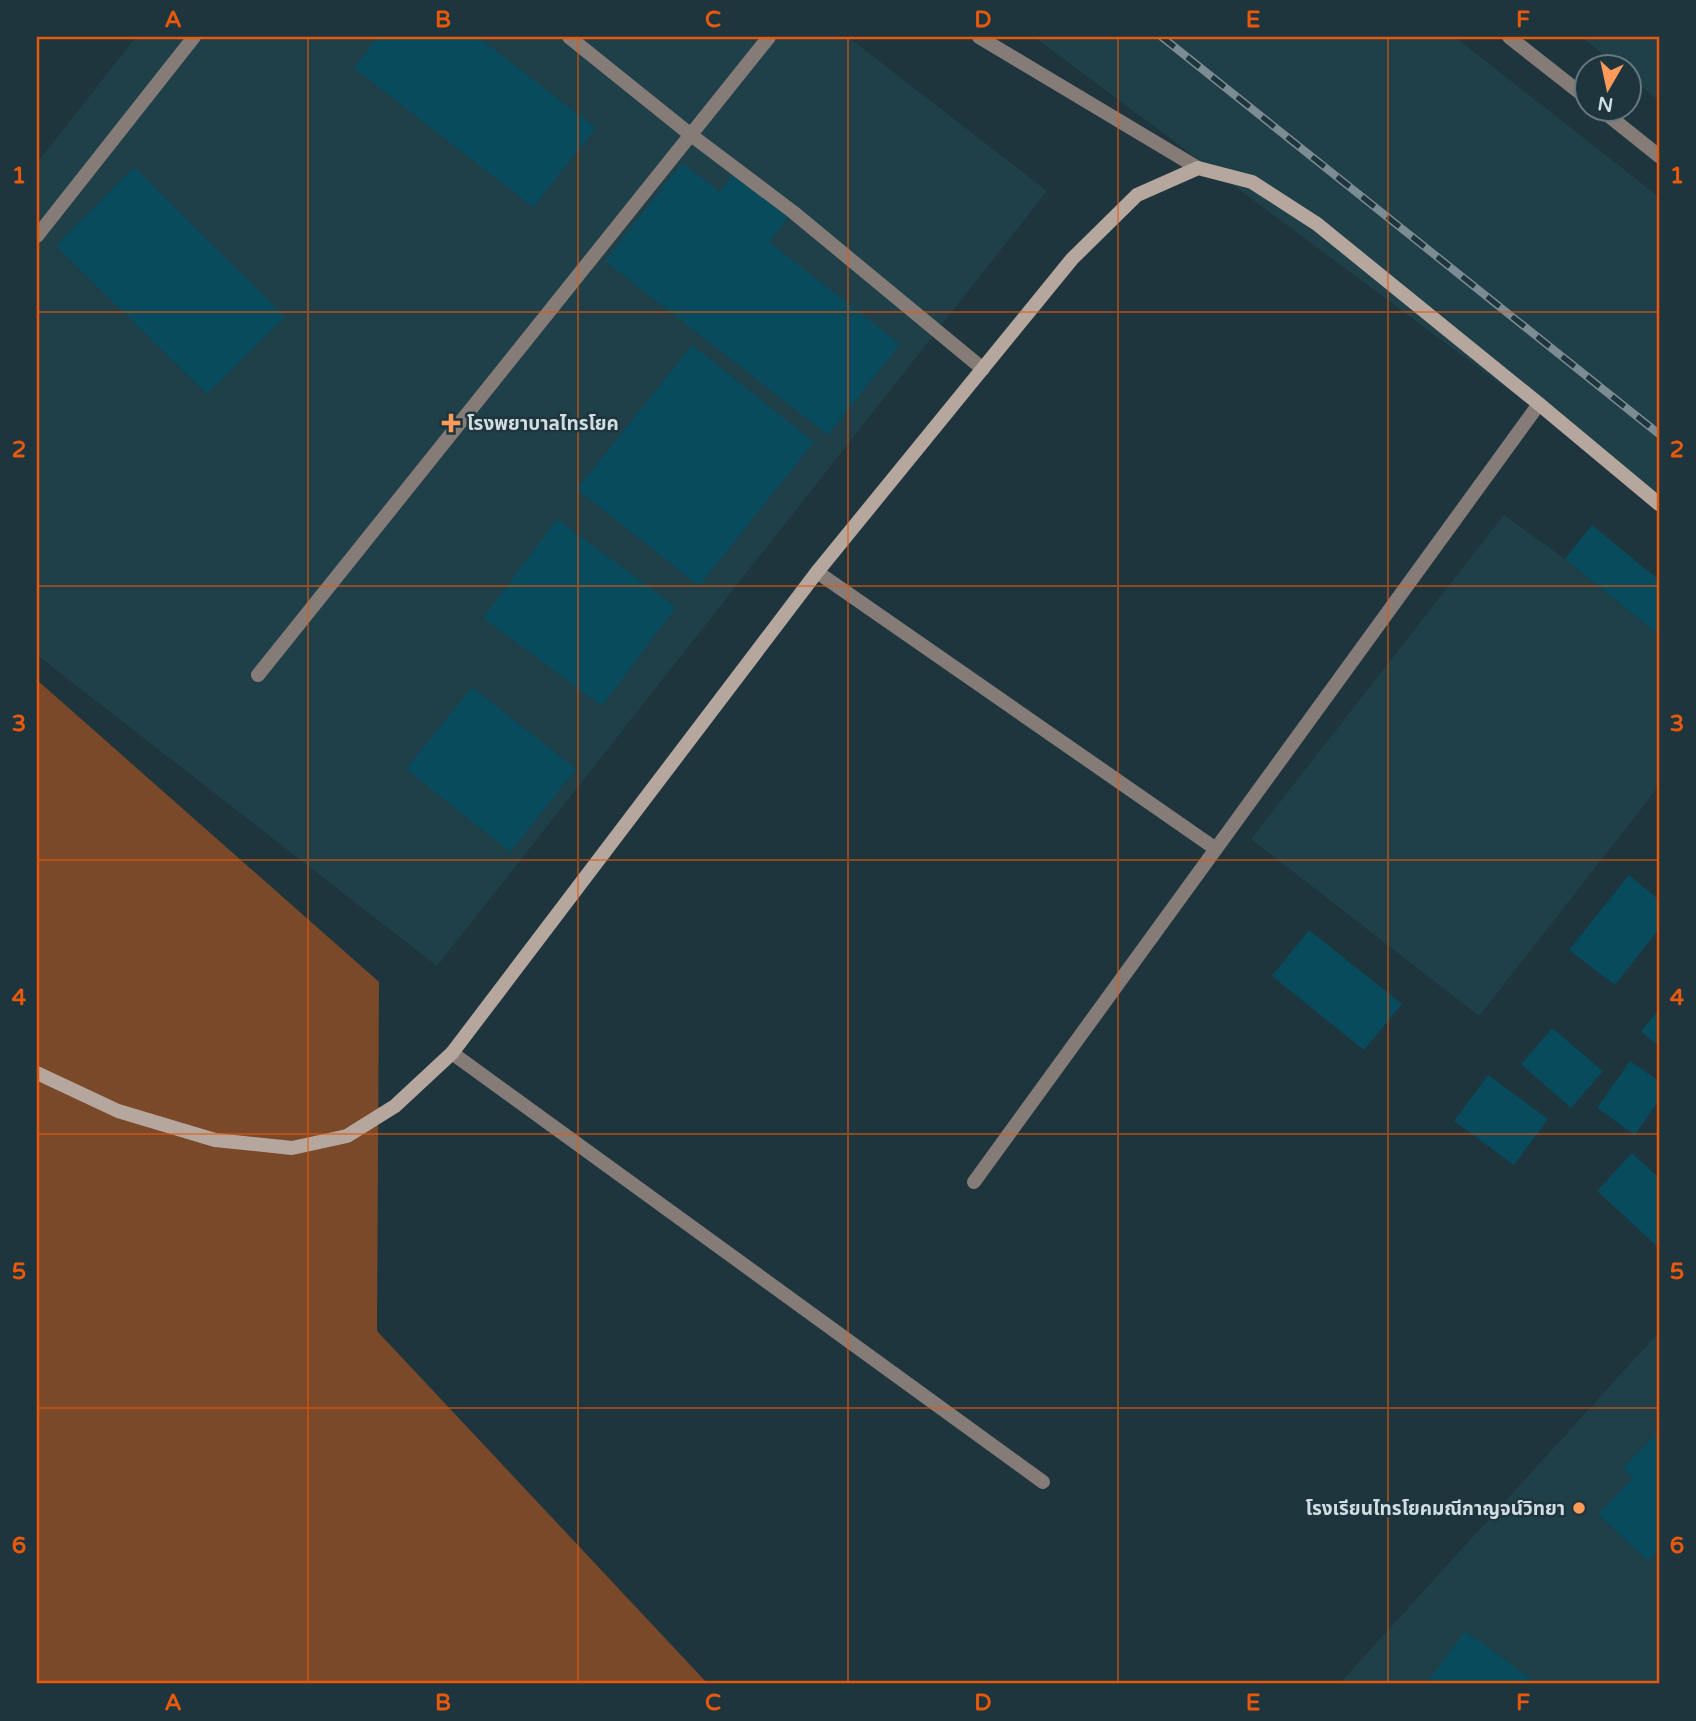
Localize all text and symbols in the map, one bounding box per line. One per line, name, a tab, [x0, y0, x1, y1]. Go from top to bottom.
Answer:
text: A	[164, 6, 182, 34]
text: B	[435, 6, 451, 34]
text: C	[705, 6, 721, 34]
text: D	[974, 6, 992, 34]
text: E	[1246, 6, 1260, 34]
text: F	[1516, 6, 1530, 34]
north arrow	[1574, 52, 1644, 122]
text: N	[1596, 92, 1615, 116]
text: 1	[12, 162, 26, 190]
text: 1	[1670, 162, 1684, 190]
marker: โรงพยาบาลไทรโยค	[441, 413, 461, 433]
place label: โรงพยาบาลไทรโยค	[467, 413, 619, 435]
text: 2	[12, 436, 26, 464]
text: 2	[1670, 436, 1684, 464]
text: 3	[12, 710, 26, 738]
text: 3	[1670, 710, 1684, 738]
text: 4	[12, 984, 27, 1012]
text: 4	[1670, 984, 1685, 1012]
text: 5	[12, 1258, 26, 1286]
text: 5	[1670, 1258, 1684, 1286]
place label: โรงเรียนไทรโยคมณีกาญจน์วิทยา	[1305, 1498, 1565, 1520]
marker: โรงเรียนไทรโยคมณีกาญจน์วิทยา	[1571, 1500, 1587, 1516]
text: 6	[12, 1532, 26, 1560]
text: 6	[1670, 1532, 1684, 1560]
text: A	[164, 1689, 182, 1717]
text: B	[435, 1689, 451, 1717]
text: C	[705, 1689, 721, 1717]
text: D	[974, 1689, 992, 1717]
text: E	[1246, 1689, 1260, 1717]
text: F	[1516, 1689, 1530, 1717]

